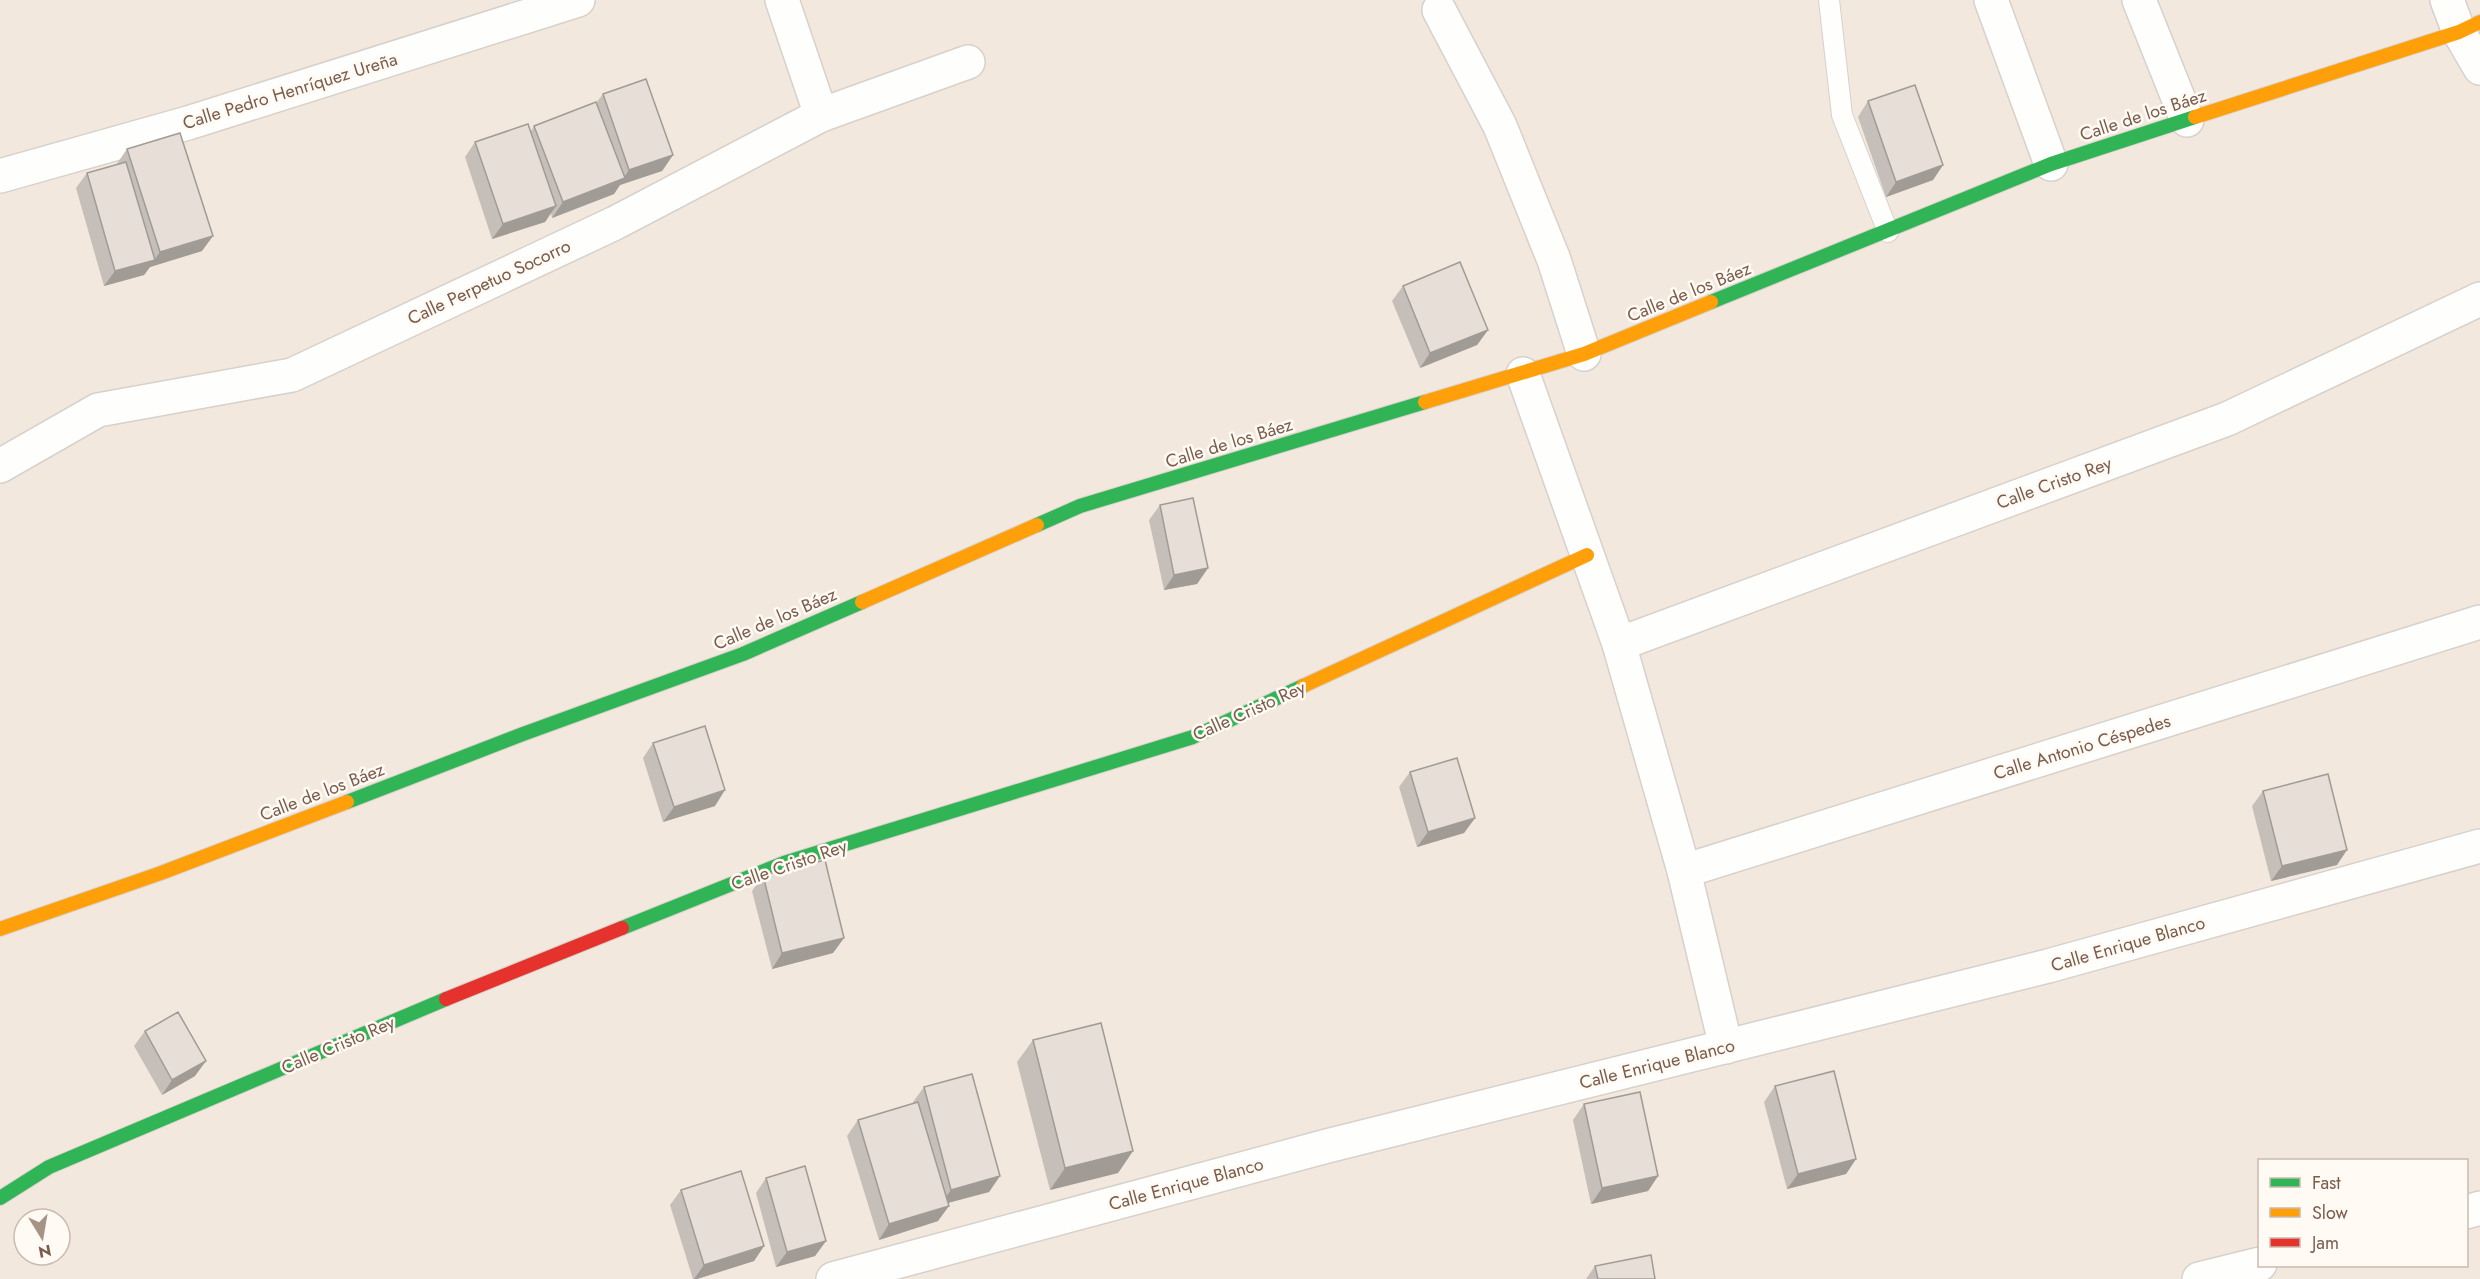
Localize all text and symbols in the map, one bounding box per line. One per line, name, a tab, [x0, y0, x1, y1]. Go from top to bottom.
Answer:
street label: Calle Pedro Henríquez Ureña	[179, 46, 401, 136]
street label: Calle de los Báez	[2076, 82, 2210, 148]
street label: Calle Perpetuo Socorro	[403, 233, 575, 331]
street label: Calle de los Báez	[1623, 255, 1756, 329]
street label: Calle de los Báez	[1162, 411, 1296, 475]
street label: Calle Cristo Rey	[1993, 450, 2115, 516]
street label: Calle de los Báez	[709, 581, 841, 657]
street label: Calle Cristo Rey	[1188, 675, 1310, 747]
street label: Calle Antonio Céspedes	[1990, 708, 2174, 786]
street label: Calle de los Báez	[256, 756, 389, 828]
street label: Calle Cristo Rey	[728, 833, 850, 897]
street label: Calle Enrique Blanco	[2048, 910, 2208, 978]
street label: Calle Cristo Rey	[277, 1009, 399, 1081]
street label: Calle Enrique Blanco	[1577, 1032, 1738, 1096]
street label: Calle Enrique Blanco	[1106, 1151, 1266, 1217]
legend	[2258, 1159, 2468, 1267]
text: Fast	[2312, 1170, 2341, 1196]
text: Slow	[2312, 1200, 2349, 1226]
north arrow	[12, 1207, 72, 1267]
text: Jam	[2310, 1230, 2339, 1256]
text: N	[36, 1239, 53, 1264]

